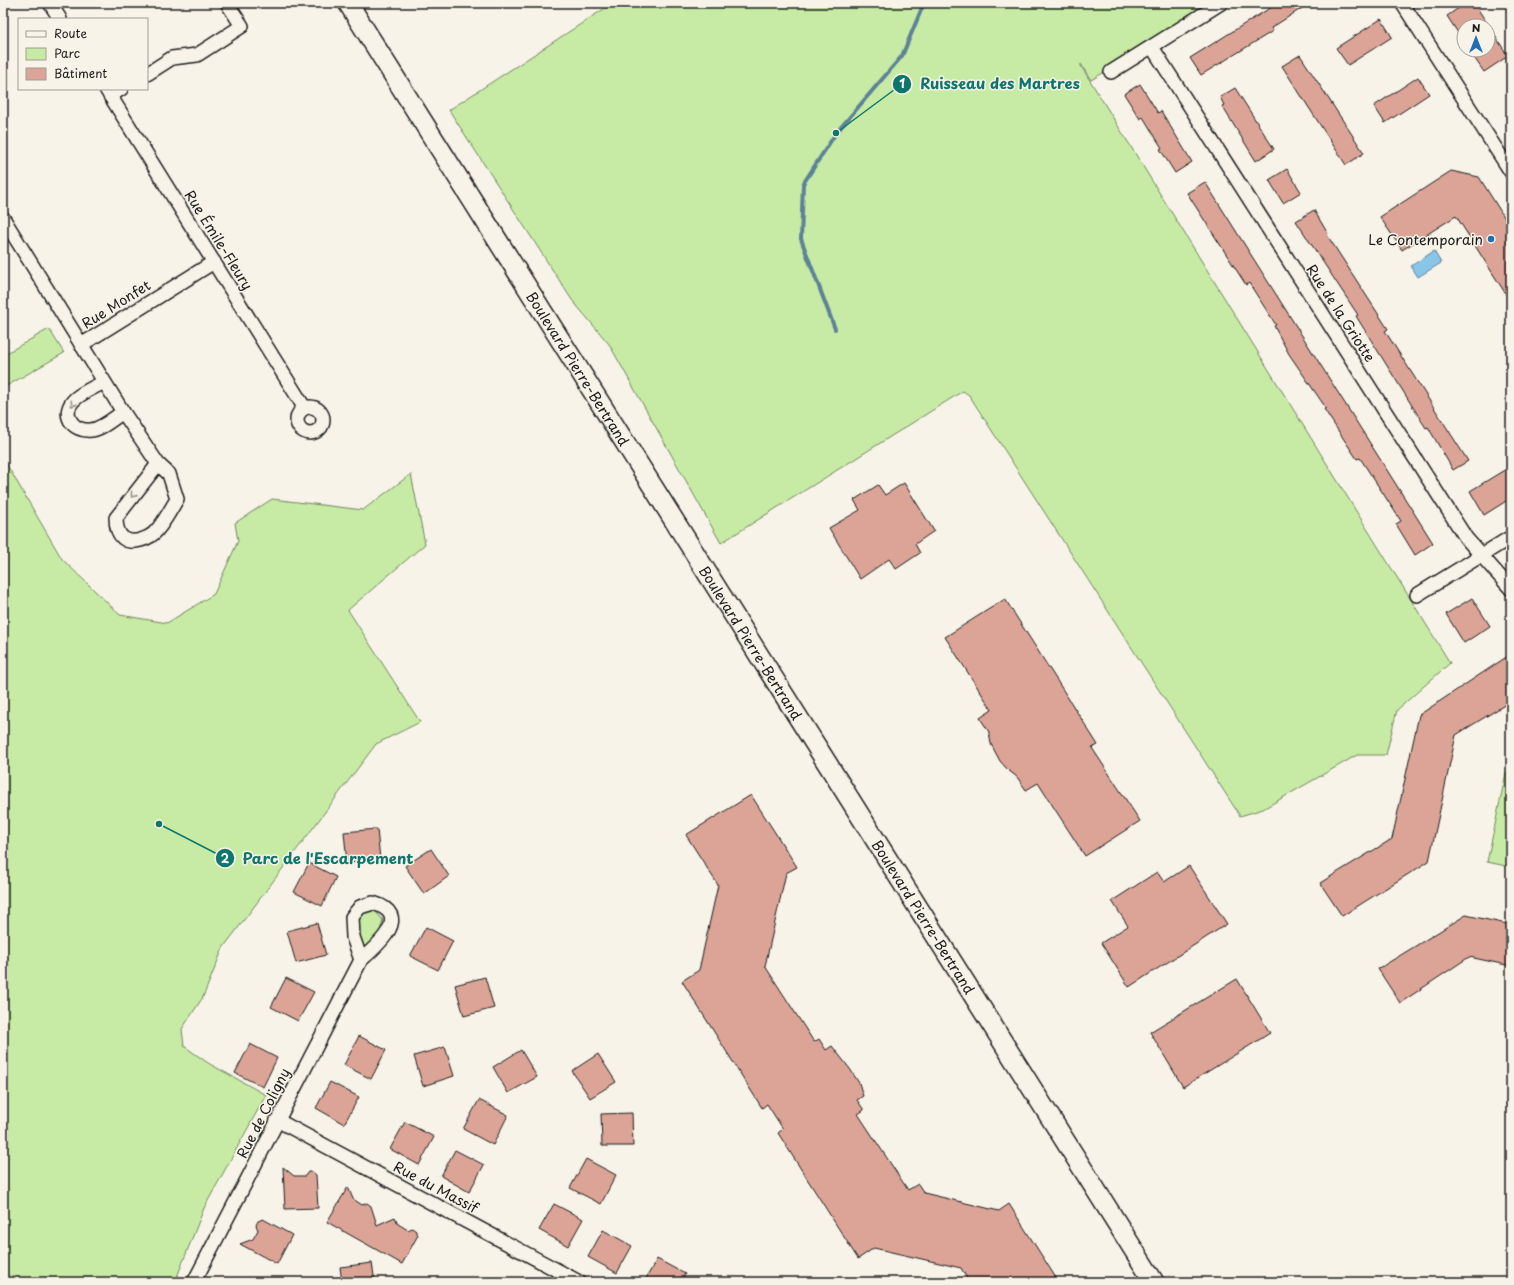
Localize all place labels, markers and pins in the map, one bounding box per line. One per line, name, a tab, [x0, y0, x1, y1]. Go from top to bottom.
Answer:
callout: Ruisseau des Martres	[892, 70, 1089, 97]
place label: Le Contemporain	[1368, 229, 1483, 250]
marker: Le Contemporain	[1486, 234, 1496, 244]
callout: Parc de l'Escarpement	[215, 845, 421, 872]

